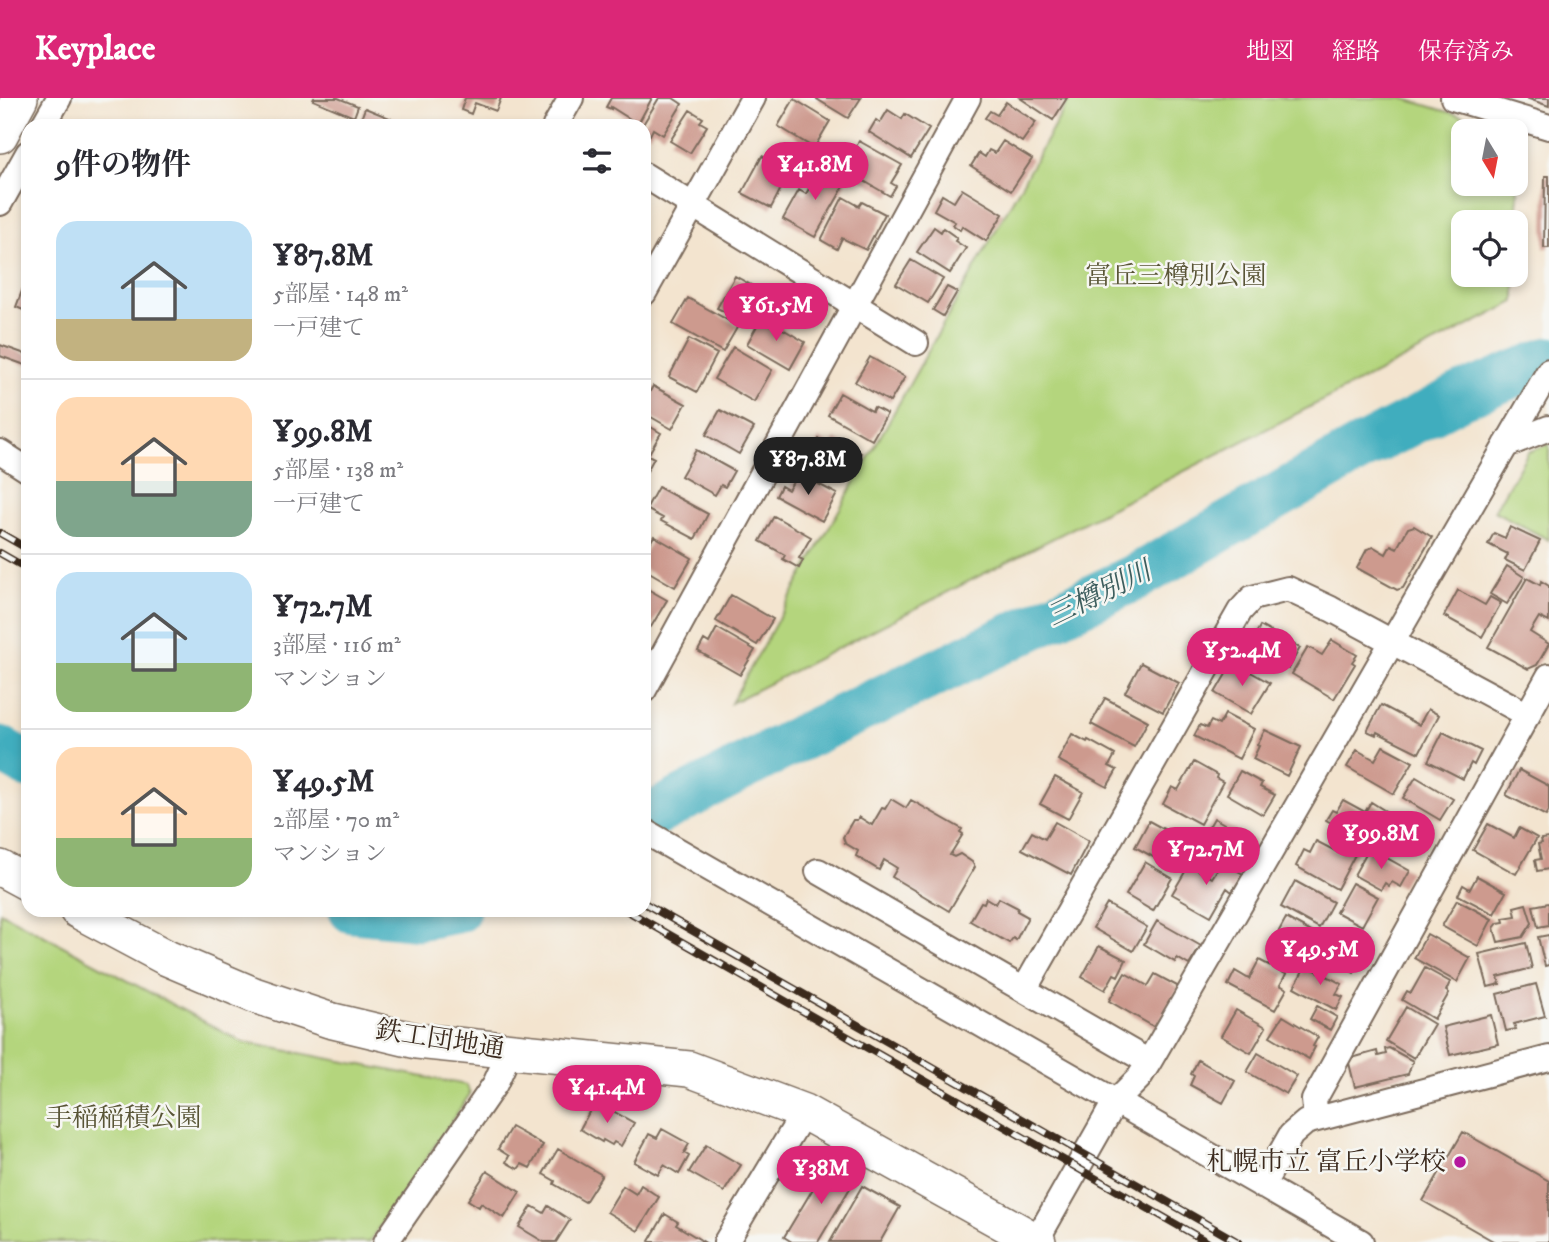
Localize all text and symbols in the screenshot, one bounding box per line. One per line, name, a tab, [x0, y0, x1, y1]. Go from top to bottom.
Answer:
text: Keyplace	[35, 29, 155, 70]
text: 地図	[1246, 37, 1294, 67]
text: 経路	[1332, 37, 1380, 67]
text: 保存済み	[1418, 37, 1514, 67]
north arrow	[1451, 119, 1528, 196]
map controls	[1451, 119, 1528, 287]
icon: filters	[578, 142, 616, 180]
pin: ¥41.8M	[758, 142, 872, 202]
text: 9件の物件	[56, 147, 191, 184]
text: ¥41.8M	[777, 150, 853, 179]
button: locate	[1451, 210, 1528, 287]
text: ¥87.8M	[273, 238, 373, 275]
icon: home	[112, 249, 196, 333]
park label: 富丘三樽別公園	[1085, 260, 1267, 293]
text: 5部屋 · 148 m²	[273, 280, 408, 309]
pin: ¥61.5M	[719, 284, 833, 343]
text: ¥61.5M	[739, 291, 813, 320]
text: 一戸建て	[273, 314, 365, 343]
text: ¥99.8M	[273, 414, 373, 451]
icon: home	[112, 425, 196, 509]
pin: ¥87.8M	[751, 438, 865, 497]
text: ¥87.8M	[770, 445, 846, 474]
text: 5部屋 · 138 m²	[273, 456, 403, 485]
text: 一戸建て	[273, 490, 365, 519]
water label: 三樽別川	[1041, 552, 1160, 634]
text: ¥72.7M	[273, 589, 373, 626]
icon: home	[112, 600, 196, 684]
pin: ¥52.4M	[1185, 628, 1299, 688]
text: 3部屋 · 116 m²	[273, 631, 401, 660]
text: ¥52.4M	[1203, 636, 1281, 665]
text: マンション	[273, 665, 387, 694]
text: ¥49.5M	[273, 764, 374, 801]
icon: home	[112, 775, 196, 859]
text: 2部屋 · 70 m²	[273, 806, 399, 835]
pin: ¥99.8M	[1324, 812, 1438, 871]
text: ¥99.8M	[1343, 819, 1419, 848]
pin: ¥72.7M	[1149, 828, 1263, 887]
text: ¥72.7M	[1168, 835, 1244, 864]
text: マンション	[273, 840, 387, 869]
pin: ¥49.5M	[1263, 928, 1377, 987]
text: ¥49.5M	[1281, 935, 1359, 964]
street label: 鉄工団地通	[373, 1014, 507, 1066]
pin: ¥41.4M	[550, 1066, 664, 1125]
text: ¥41.4M	[568, 1073, 646, 1102]
park label: 手稲稲積公園	[46, 1102, 202, 1135]
pin: ¥38M	[780, 1146, 862, 1206]
place label: 札幌市立 富丘小学校	[1206, 1146, 1446, 1179]
text: ¥38M	[793, 1154, 849, 1183]
marker: 札幌市立 富丘小学校	[1452, 1154, 1468, 1170]

